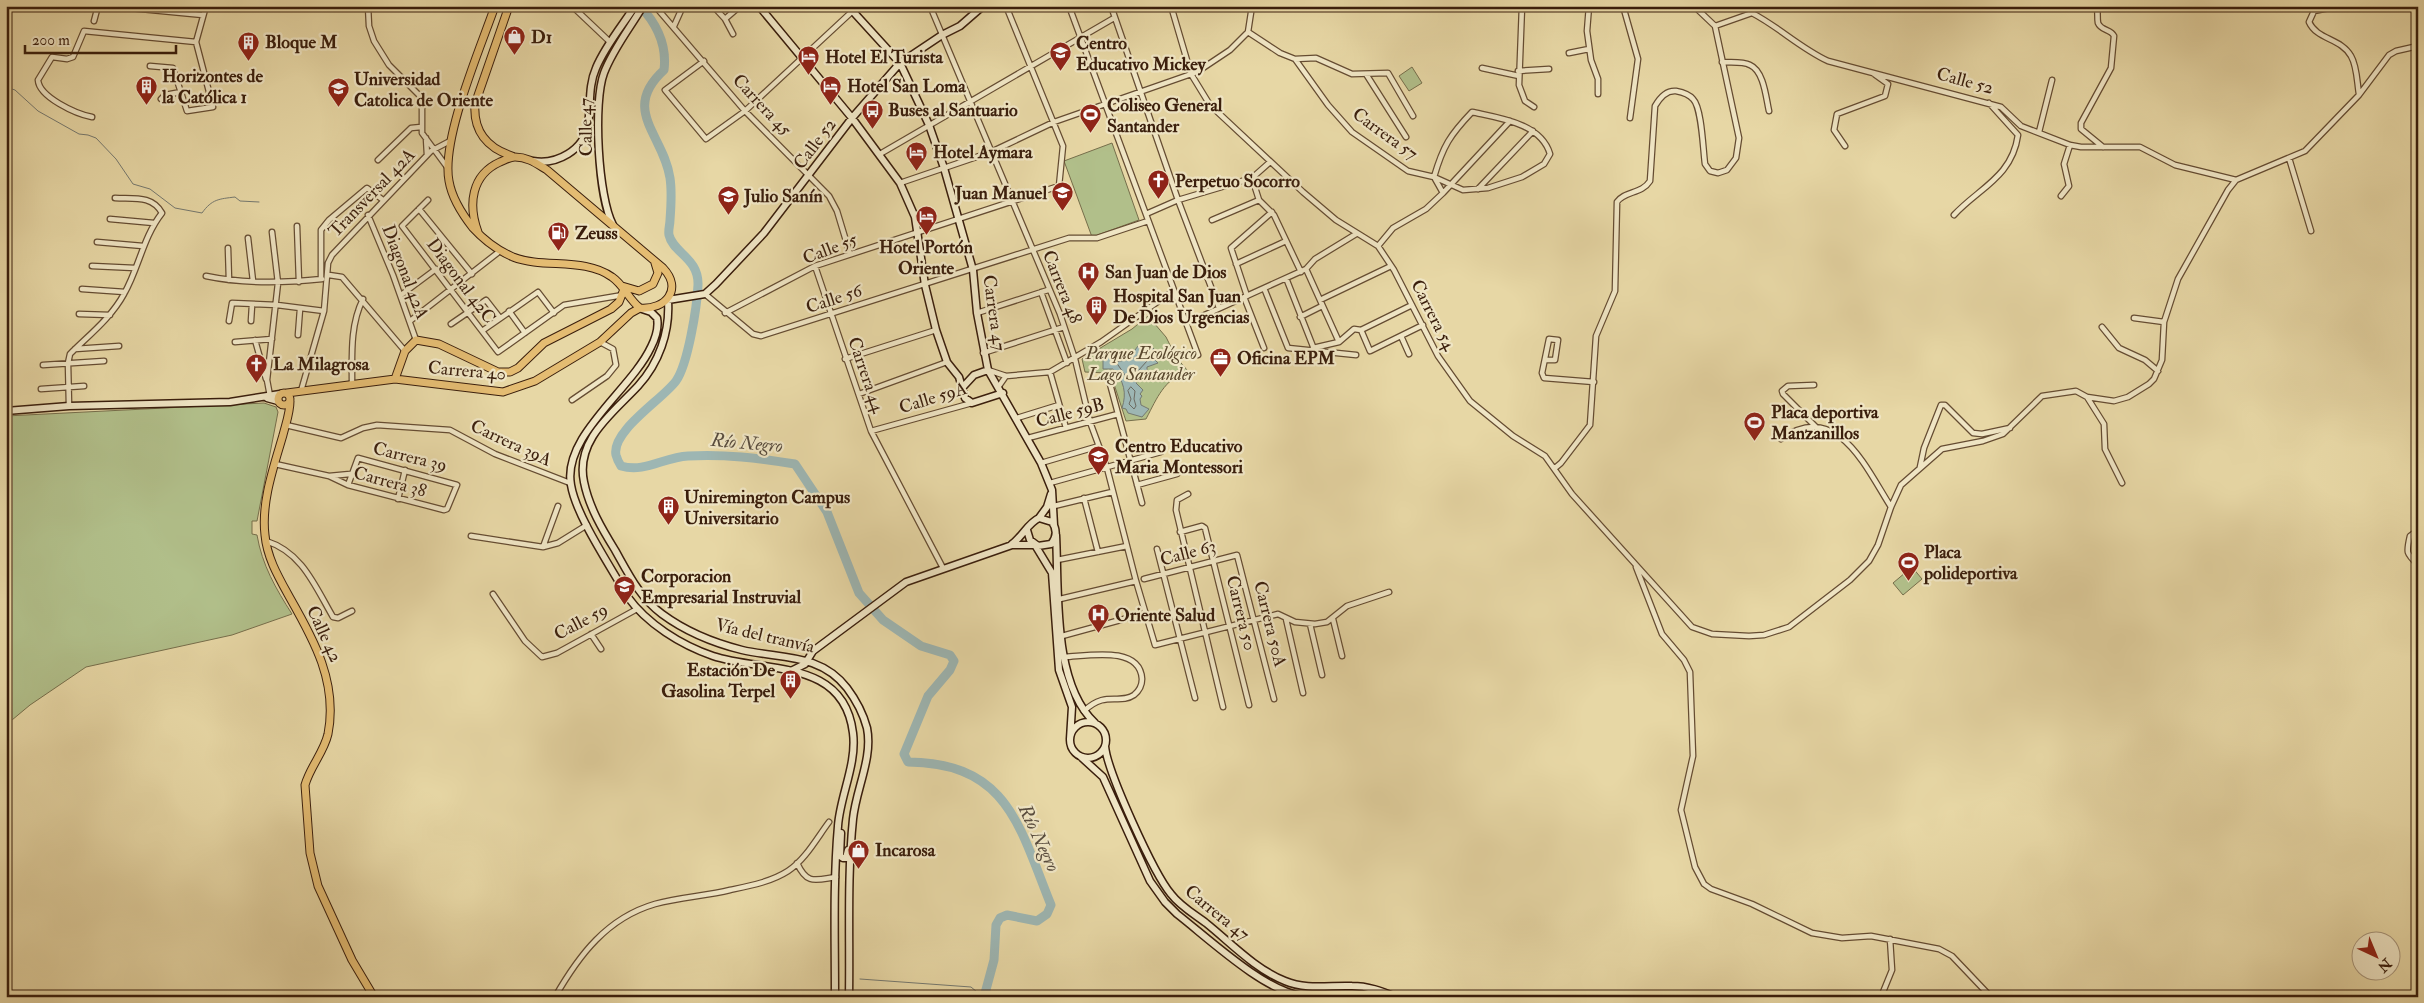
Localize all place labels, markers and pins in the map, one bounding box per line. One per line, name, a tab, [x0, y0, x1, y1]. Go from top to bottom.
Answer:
shop icon: D1	[503, 25, 527, 56]
place label: D1	[531, 26, 552, 49]
building icon: Bloque M	[237, 30, 261, 61]
place label: Bloque M	[265, 31, 338, 54]
place label: Centro Educativo Mickey	[1076, 32, 1207, 76]
school or university icon: Centro Educativo Mickey	[1048, 41, 1072, 72]
hotel icon: Hotel El Turista	[797, 45, 821, 76]
place label: Hotel El Turista	[825, 46, 944, 69]
place label: Horizontes de la Católica 1	[161, 65, 263, 109]
place label: Universidad Catolica de Oriente	[354, 68, 493, 112]
building icon: Horizontes de la Católica 1	[134, 74, 158, 105]
hotel icon: Hotel San Loma	[819, 74, 843, 105]
place label: Hotel San Loma	[847, 75, 966, 98]
school or university icon: Universidad Catolica de Oriente	[326, 77, 350, 108]
place label: Coliseo General Santander	[1107, 94, 1223, 138]
bus stop icon: Buses al Santuario	[860, 98, 884, 129]
place label: Buses al Santuario	[888, 99, 1018, 122]
sports icon: Coliseo General Santander	[1079, 103, 1103, 134]
hotel icon: Hotel Aymara	[905, 140, 929, 171]
place label: Hotel Aymara	[933, 141, 1033, 164]
church icon: Perpetuo Socorro	[1147, 169, 1171, 200]
place label: Perpetuo Socorro	[1175, 170, 1300, 193]
school or university icon: Juan Manuel	[1051, 181, 1075, 212]
place label: Juan Manuel	[954, 182, 1047, 205]
school or university icon: Julio Sanín	[716, 184, 740, 215]
place label: Julio Sanín	[743, 185, 823, 208]
hotel icon: Hotel Portón Oriente	[914, 205, 938, 236]
fuel station icon: Zeuss	[547, 221, 571, 252]
place label: Zeuss	[575, 222, 618, 245]
place label: Hotel Portón Oriente	[879, 236, 974, 280]
hospital icon: San Juan de Dios	[1077, 260, 1101, 291]
place label: San Juan de Dios	[1105, 261, 1227, 284]
place label: Hospital San Juan De Dios Urgencias	[1113, 285, 1249, 329]
building icon: Hospital San Juan De Dios Urgencias	[1085, 294, 1109, 325]
office icon: Oficina EPM	[1209, 346, 1233, 377]
place label: Oficina EPM	[1237, 347, 1335, 370]
church icon: La Milagrosa	[245, 352, 269, 383]
place label: La Milagrosa	[273, 353, 370, 376]
place label: Placa deportiva Manzanillos	[1770, 401, 1879, 445]
sports icon: Placa deportiva Manzanillos	[1743, 410, 1767, 441]
place label: Centro Educativo Maria Montessori	[1114, 435, 1243, 479]
school or university icon: Centro Educativo Maria Montessori	[1087, 444, 1111, 475]
place label: Uniremington Campus Universitario	[684, 486, 850, 530]
building icon: Uniremington Campus Universitario	[656, 495, 680, 526]
place label: Placa polideportiva	[1923, 541, 2018, 585]
sports icon: Placa polideportiva	[1896, 550, 1920, 581]
place label: Corporacion Empresarial Instruvial	[641, 565, 801, 609]
school or university icon: Corporacion Empresarial Instruvial	[613, 574, 637, 605]
hospital icon: Oriente Salud	[1087, 603, 1111, 634]
place label: Oriente Salud	[1115, 604, 1215, 627]
place label: Estación De Gasolina Terpel	[661, 659, 775, 703]
building icon: Estación De Gasolina Terpel	[779, 668, 803, 699]
shop icon: Incarosa	[847, 838, 871, 869]
place label: Incarosa	[875, 839, 936, 862]

